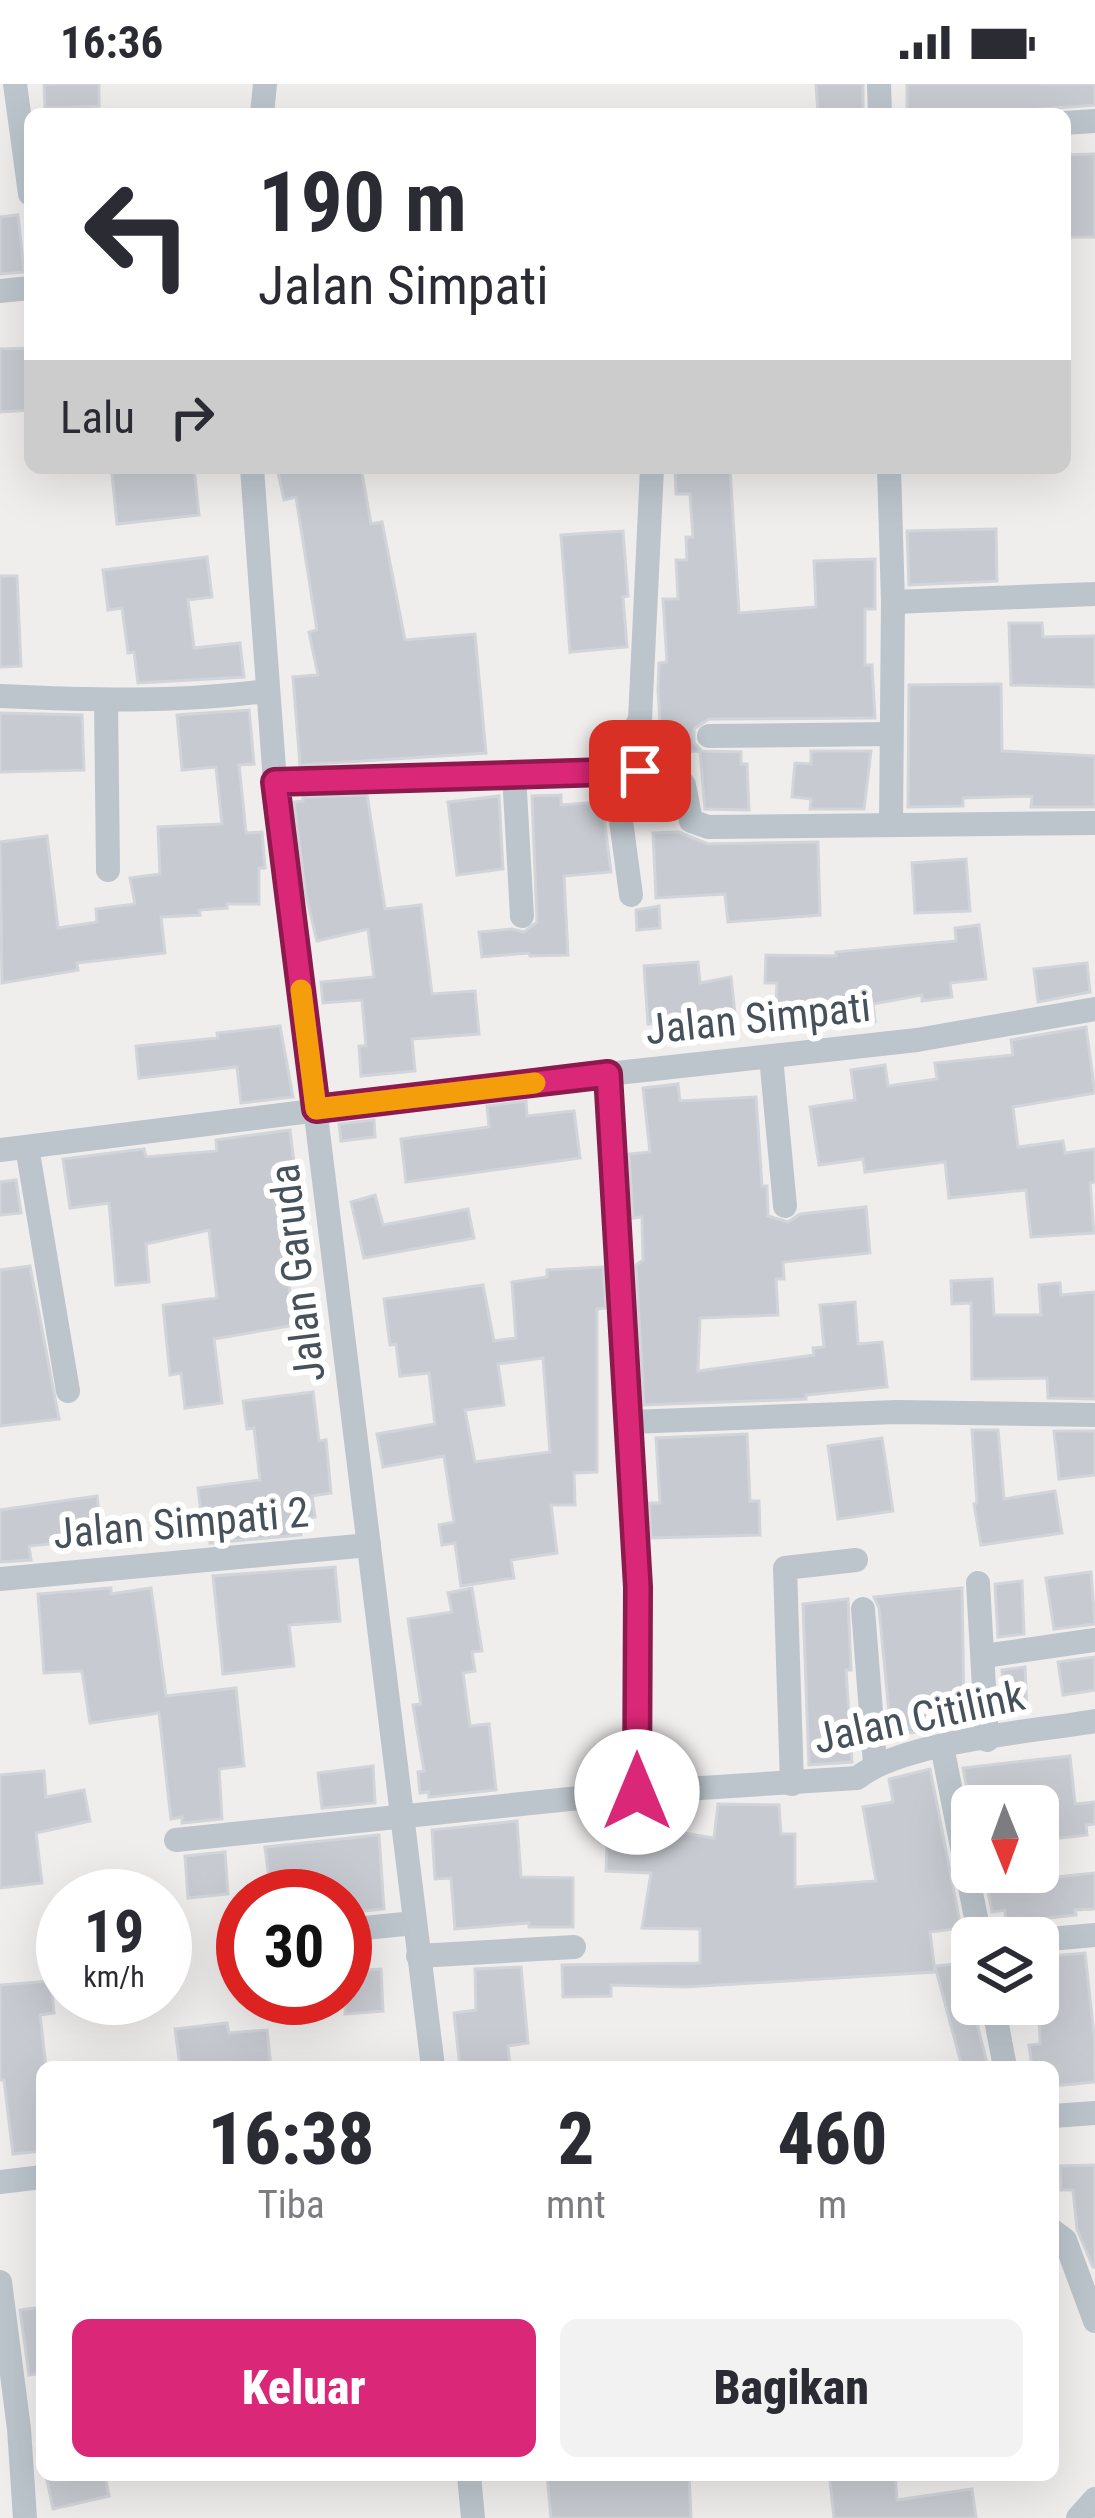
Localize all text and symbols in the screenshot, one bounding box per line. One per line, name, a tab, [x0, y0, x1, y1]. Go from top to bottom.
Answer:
text: 16:36	[60, 16, 163, 69]
text: 190 m	[258, 153, 467, 252]
icon: left	[60, 156, 216, 312]
text: Jalan Simpati	[258, 254, 549, 317]
icon: right	[159, 384, 225, 450]
text: Lalu	[60, 391, 135, 444]
pin	[589, 720, 691, 822]
icon: arrive	[607, 738, 673, 804]
street label: Jalan Simpati	[643, 982, 873, 1054]
street label: Jalan Garuda	[259, 1161, 335, 1385]
street label: Jalan Simpati 2	[51, 1487, 311, 1559]
street label: Jalan Citilink	[809, 1671, 1029, 1763]
position arrow	[574, 1729, 700, 1855]
north arrow	[951, 1785, 1059, 1893]
map controls	[951, 1785, 1059, 2025]
speed limit sign: 30	[216, 1869, 372, 2025]
text: 19	[84, 1896, 144, 1967]
button: layers	[951, 1917, 1059, 2025]
text: km/h	[83, 1959, 145, 1994]
text: 16:38	[208, 2097, 374, 2182]
text: 2	[558, 2097, 594, 2182]
text: 460	[778, 2097, 887, 2182]
text: Tiba	[257, 2182, 325, 2228]
text: mnt	[546, 2182, 606, 2228]
text: m	[818, 2182, 847, 2228]
button: Keluar	[72, 2319, 536, 2457]
button: Bagikan	[560, 2319, 1023, 2457]

